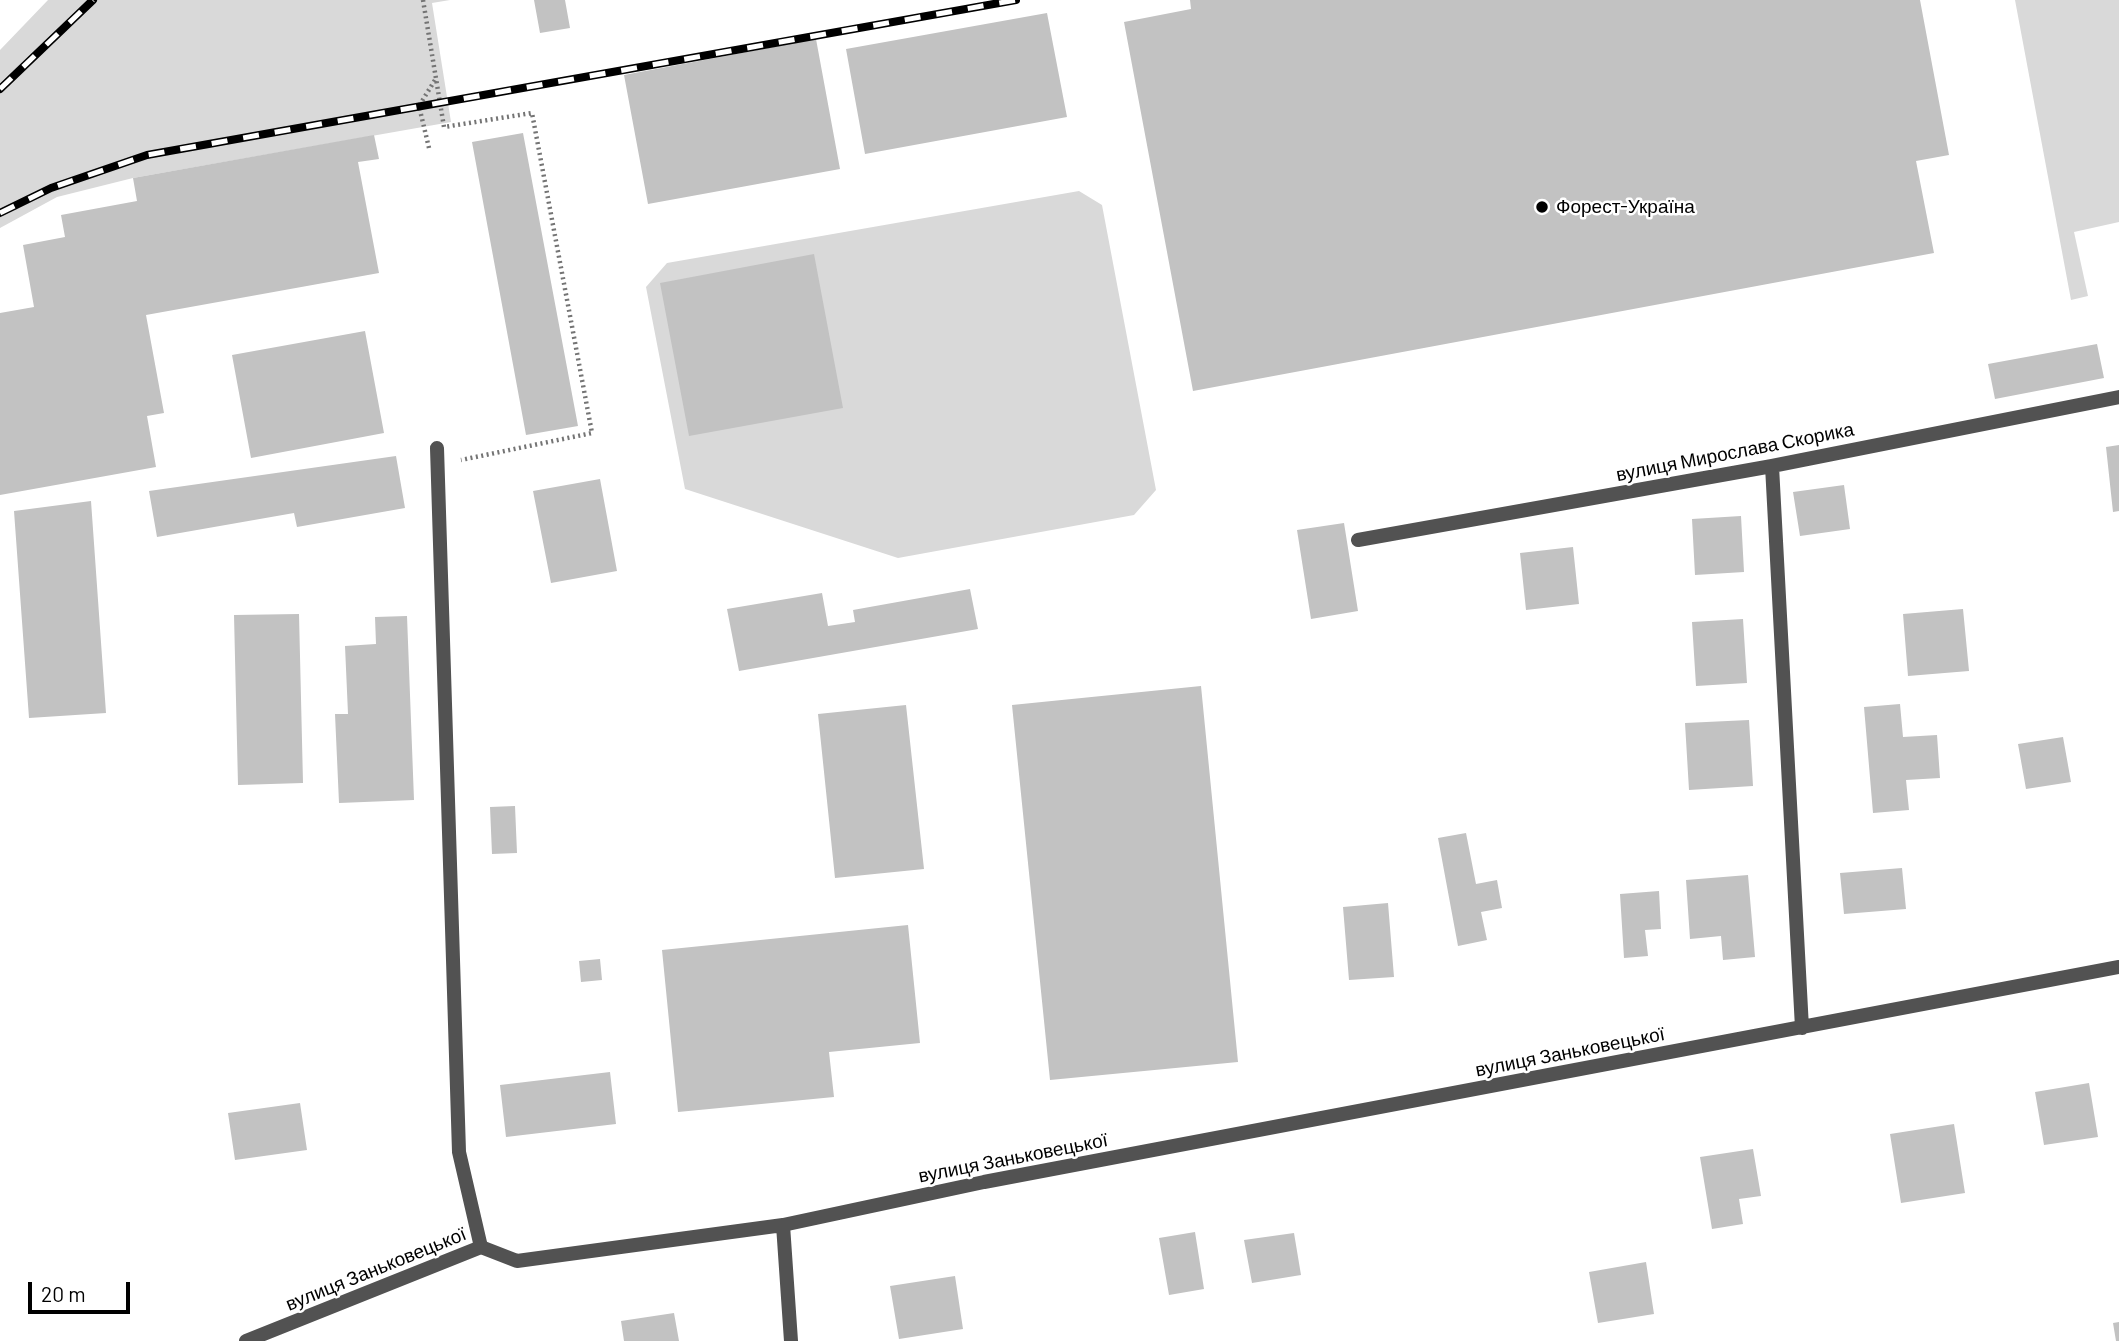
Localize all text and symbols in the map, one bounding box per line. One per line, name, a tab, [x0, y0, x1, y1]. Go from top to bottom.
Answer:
place label: Форест-Україна	[1556, 196, 1695, 218]
marker: Форест-Україна	[1534, 199, 1550, 215]
street label: вулиця Мирослава Скорика	[1614, 418, 1856, 486]
street label: вулиця Заньковецької	[1473, 1022, 1667, 1082]
street label: вулиця Заньковецької	[916, 1128, 1110, 1188]
street label: вулиця Заньковецької	[282, 1222, 470, 1316]
scale bar	[32, 1268, 133, 1312]
text: 20 m	[41, 1281, 86, 1306]

